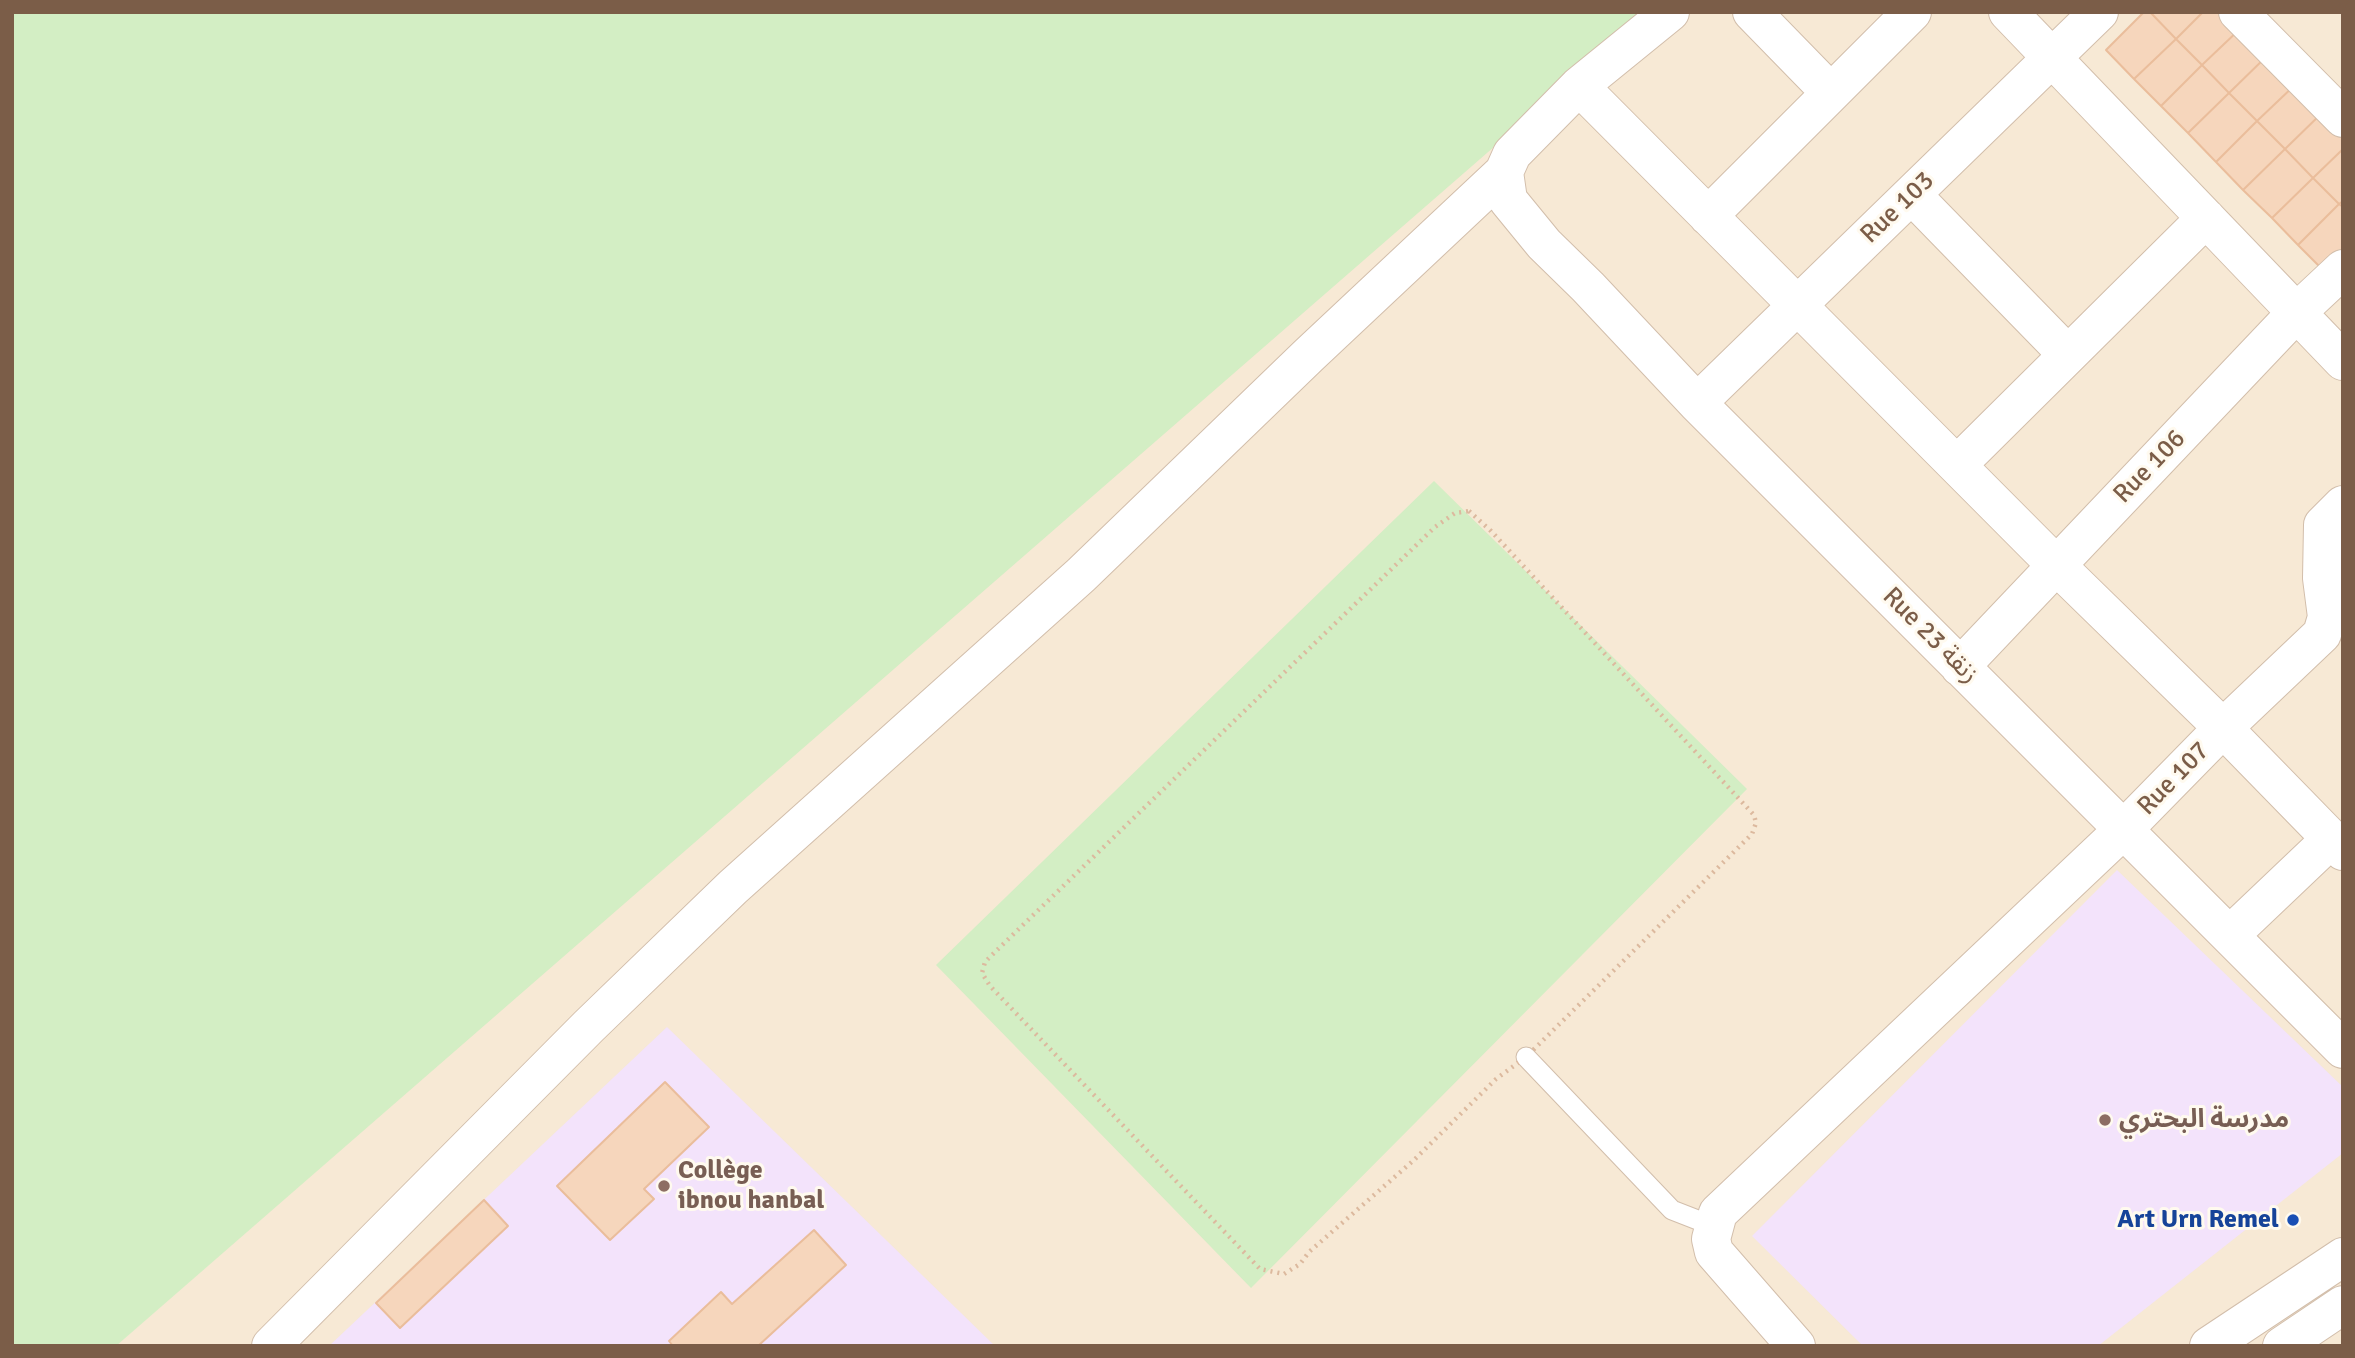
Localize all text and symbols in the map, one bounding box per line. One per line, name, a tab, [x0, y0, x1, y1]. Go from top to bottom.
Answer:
street label: Rue 103	[1855, 165, 1941, 251]
street label: Rue 106	[2107, 424, 2193, 510]
street label: Rue 23 زنقة	[1875, 581, 1985, 691]
street label: Rue 107	[2131, 736, 2217, 822]
place label: مدرسة البحتري	[2119, 1104, 2289, 1136]
marker: مدرسة البحتري	[2097, 1112, 2113, 1128]
place label: Collège ibnou hanbal	[678, 1155, 825, 1216]
marker: Collège ibnou hanbal	[656, 1178, 672, 1194]
place label: Art Urn Remel	[2117, 1204, 2279, 1236]
marker: Art Urn Remel	[2285, 1212, 2301, 1228]

